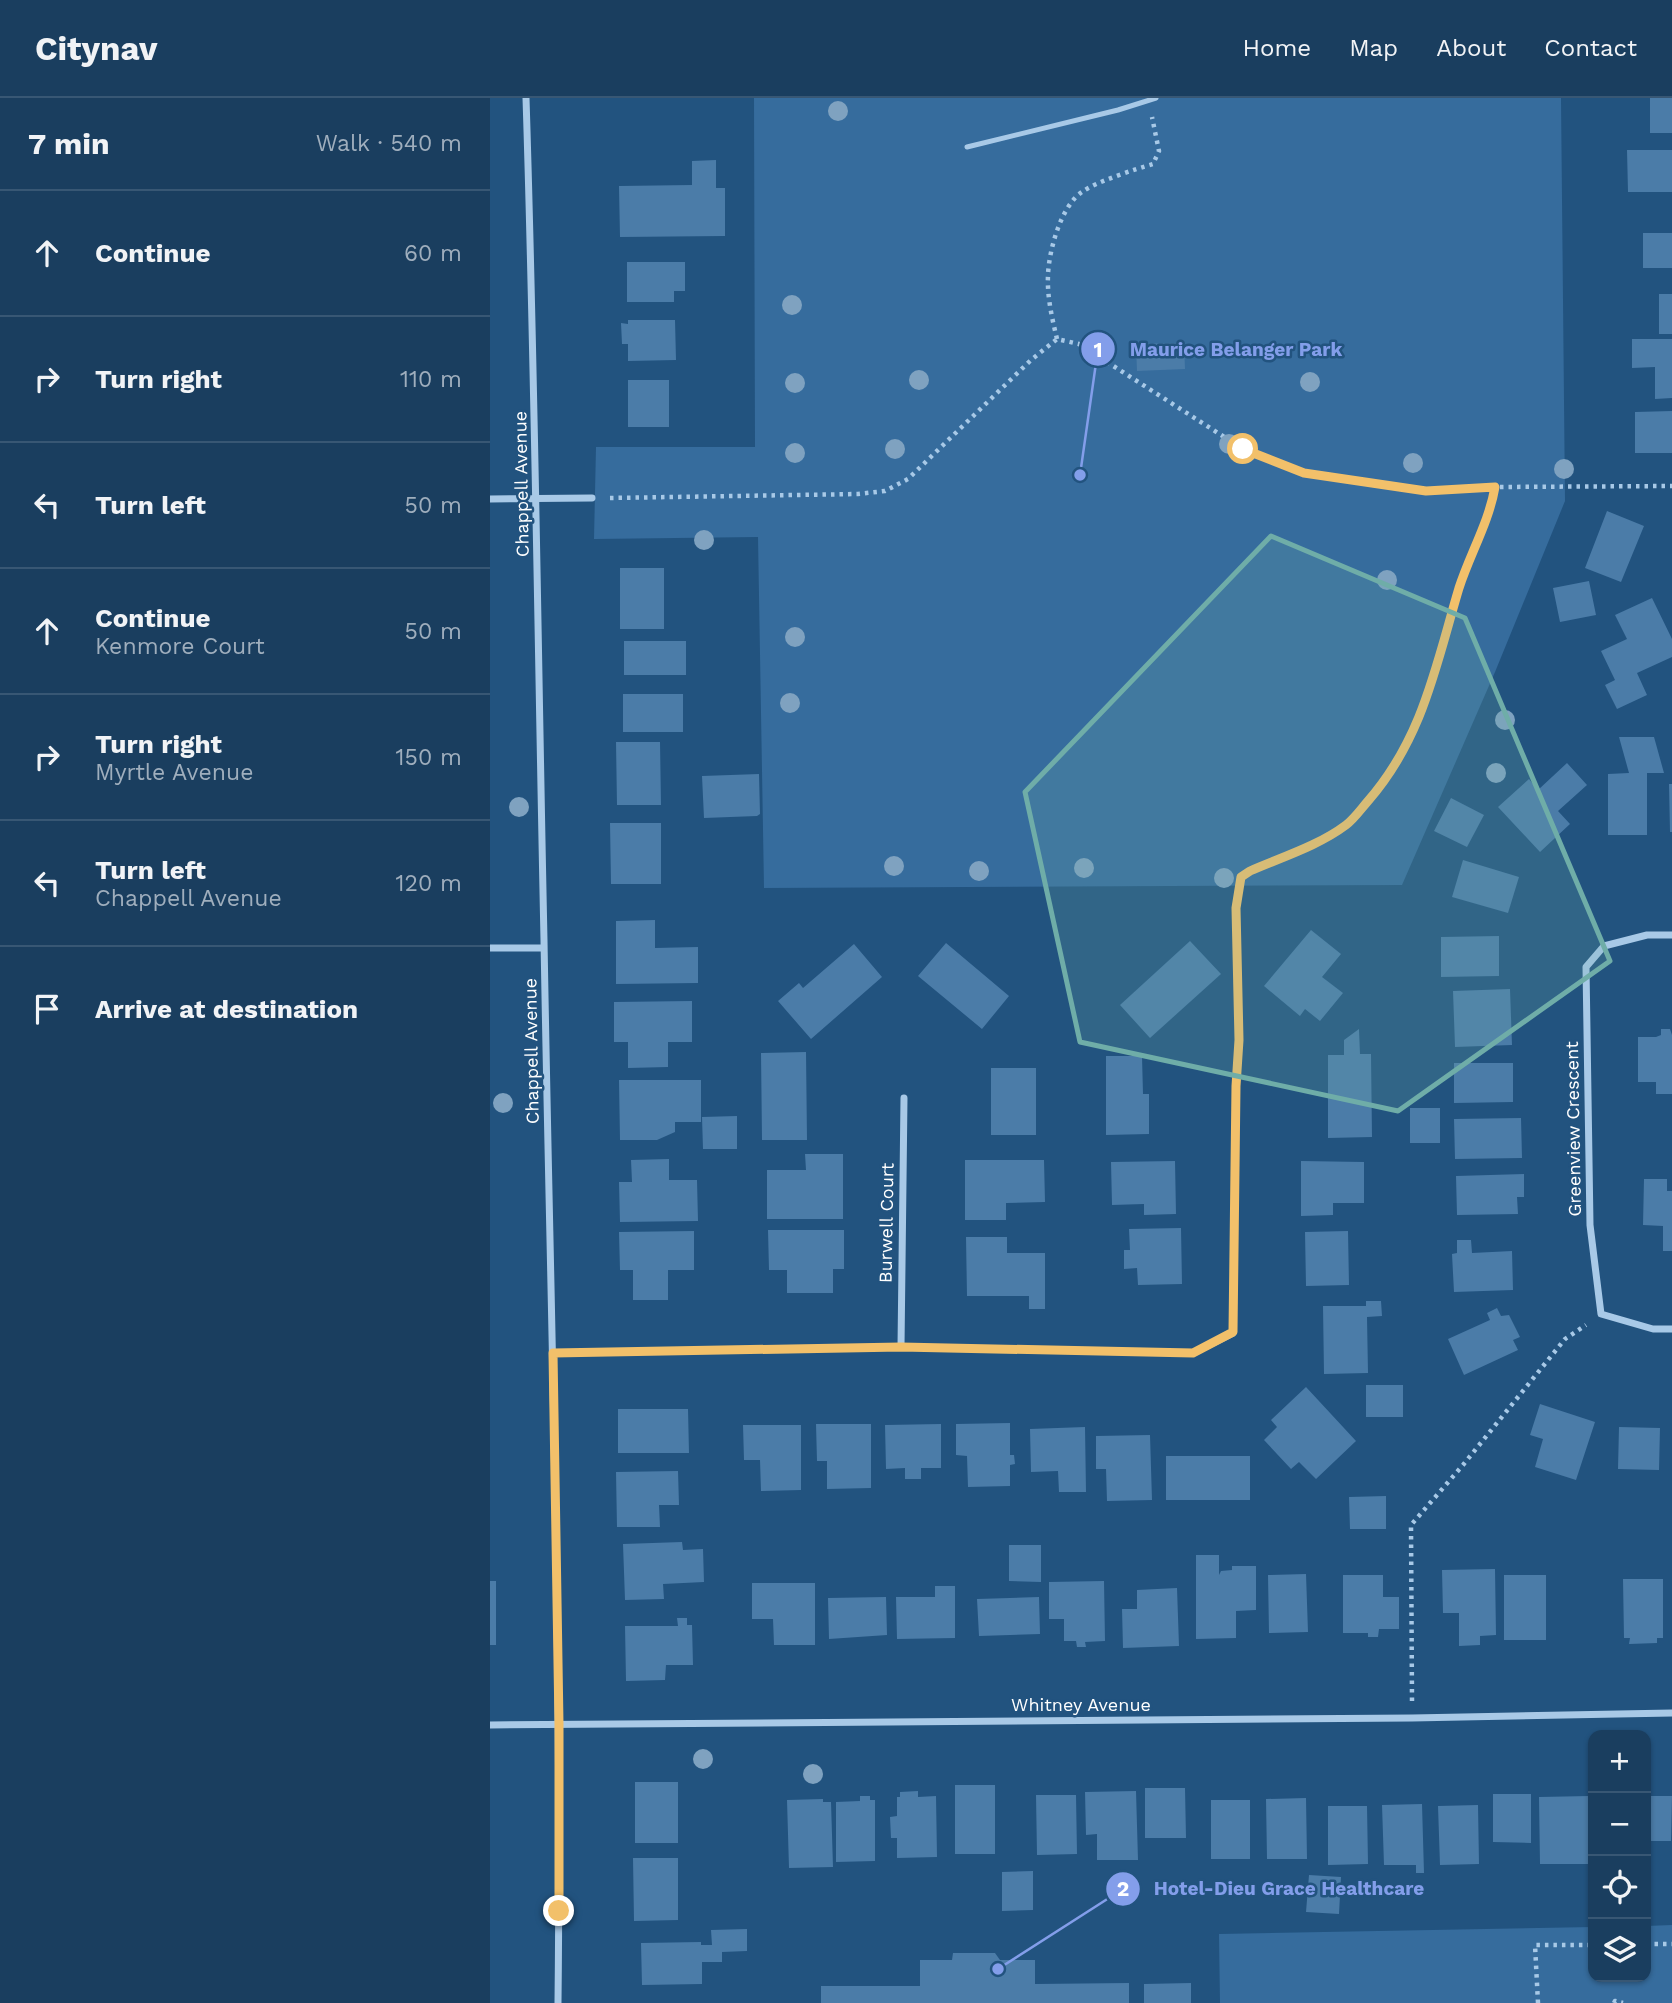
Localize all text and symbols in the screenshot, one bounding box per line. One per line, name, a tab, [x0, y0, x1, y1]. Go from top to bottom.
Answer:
text: Citynav	[35, 29, 157, 68]
text: Home	[1243, 34, 1311, 62]
text: Map	[1349, 34, 1398, 62]
text: About	[1436, 34, 1506, 62]
text: Contact	[1544, 34, 1637, 62]
text: 7 min	[28, 126, 110, 161]
text: Walk · 540 m	[316, 130, 462, 157]
icon: ahead	[28, 234, 66, 272]
text: Continue	[95, 238, 211, 268]
text: 60 m	[404, 240, 462, 267]
callout: Maurice Belanger Park	[1080, 329, 1356, 369]
text: 1	[1093, 337, 1103, 362]
text: Maurice Belanger Park	[1130, 338, 1343, 361]
icon: right	[28, 360, 66, 398]
text: Turn right	[95, 364, 222, 394]
text: 110 m	[400, 366, 462, 393]
street label: Chappell Avenue	[509, 411, 533, 557]
route start	[1227, 433, 1258, 464]
icon: left	[28, 486, 66, 524]
text: Turn left	[95, 490, 206, 520]
text: 50 m	[405, 492, 462, 519]
text: Continue	[95, 603, 211, 633]
icon: ahead	[28, 612, 66, 650]
text: 50 m	[405, 618, 462, 645]
text: Kenmore Court	[95, 633, 265, 660]
text: Turn right	[95, 729, 222, 759]
icon: right	[28, 738, 66, 776]
text: 150 m	[396, 744, 462, 771]
text: Myrtle Avenue	[95, 759, 253, 786]
text: Turn left	[95, 855, 206, 885]
icon: left	[28, 864, 66, 902]
text: 120 m	[396, 870, 462, 897]
text: Chappell Avenue	[95, 885, 282, 912]
street label: Chappell Avenue	[519, 978, 543, 1124]
icon: arrive	[28, 990, 66, 1028]
text: Arrive at destination	[95, 994, 358, 1024]
street label: Greenview Crescent	[1561, 1041, 1585, 1217]
street label: Burwell Court	[874, 1162, 898, 1283]
street label: Whitney Avenue	[1011, 1694, 1151, 1715]
map controls	[1588, 1730, 1651, 1982]
button: +	[1588, 1730, 1651, 1793]
button: −	[1588, 1793, 1651, 1856]
button: locate	[1588, 1856, 1651, 1919]
callout: Hotel-Dieu Grace Healthcare	[1105, 1869, 1439, 1909]
text: 2	[1117, 1876, 1129, 1901]
text: Hotel-Dieu Grace Healthcare	[1154, 1877, 1424, 1900]
route end	[543, 1895, 574, 1926]
button: layers	[1588, 1919, 1651, 1982]

